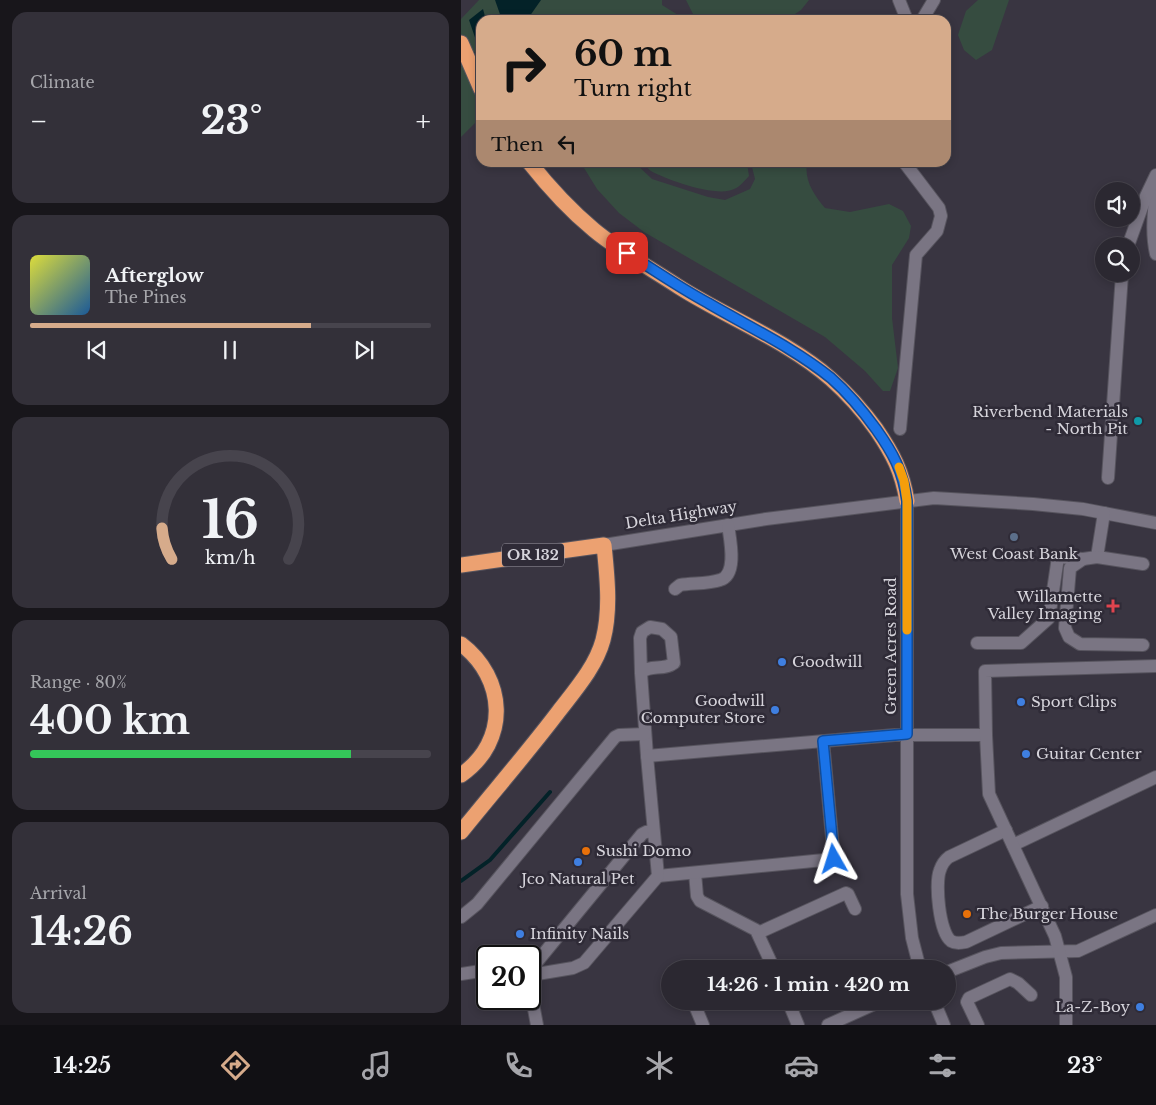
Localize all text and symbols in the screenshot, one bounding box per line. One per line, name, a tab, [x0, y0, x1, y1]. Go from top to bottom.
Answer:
text: 60 m	[574, 32, 672, 75]
icon: right	[491, 35, 556, 100]
text: Climate	[30, 72, 95, 92]
text: Turn right	[574, 75, 692, 102]
text: 23°	[201, 97, 263, 144]
text: −	[30, 104, 48, 139]
text: +	[416, 104, 431, 139]
icon: left	[553, 130, 581, 158]
text: Then	[491, 133, 543, 156]
map controls	[1095, 182, 1140, 282]
button: sound	[1095, 182, 1140, 227]
pin	[606, 232, 648, 274]
button: search	[1095, 237, 1140, 282]
icon: arrive	[613, 239, 641, 267]
text: Afterglow	[105, 264, 204, 287]
text: The Pines	[105, 287, 187, 307]
icon: previous	[83, 336, 111, 364]
icon: pause	[216, 336, 244, 364]
icon: next	[350, 336, 378, 364]
place label: Riverbend Materials - North Pit	[972, 402, 1128, 438]
marker: Riverbend Materials - North Pit	[1132, 415, 1144, 427]
text: 16	[202, 488, 259, 552]
street label: Delta Highway	[624, 496, 739, 533]
marker: West Coast Bank	[1008, 531, 1020, 543]
road number: OR 132	[502, 544, 564, 566]
place label: West Coast Bank	[949, 544, 1079, 563]
text: km/h	[205, 547, 256, 569]
street label: Green Acres Road	[881, 577, 900, 715]
place label: Willamette Valley Imaging	[987, 587, 1103, 623]
marker: Willamette Valley Imaging	[1106, 599, 1120, 613]
place label: Goodwill	[792, 652, 862, 671]
marker: Goodwill	[776, 656, 788, 668]
text: Range · 80%	[30, 672, 127, 692]
place label: Goodwill Computer Store	[641, 691, 765, 727]
place label: Sport Clips	[1031, 692, 1117, 711]
marker: Sport Clips	[1015, 696, 1027, 708]
text: 400 km	[30, 697, 190, 744]
marker: Goodwill Computer Store	[769, 704, 781, 716]
place label: Guitar Center	[1036, 744, 1142, 763]
marker: Guitar Center	[1020, 748, 1032, 760]
position arrow	[807, 832, 859, 884]
place label: Sushi Domo	[596, 841, 691, 860]
marker: Sushi Domo	[580, 845, 592, 857]
marker: Jco Natural Pet	[572, 856, 584, 868]
place label: Jco Natural Pet	[519, 869, 635, 888]
text: Arrival	[30, 883, 87, 903]
place label: The Burger House	[977, 904, 1118, 923]
text: 14:26	[30, 908, 133, 955]
marker: The Burger House	[961, 908, 973, 920]
place label: Infinity Nails	[530, 924, 629, 943]
marker: Infinity Nails	[514, 928, 526, 940]
speed limit sign: 20	[476, 945, 541, 1010]
text: 14:26 · 1 min · 420 m	[707, 973, 910, 996]
place label: La-Z-Boy	[1055, 997, 1130, 1016]
marker: La-Z-Boy	[1134, 1001, 1146, 1013]
icon: directions	[218, 1048, 253, 1083]
icon: music	[359, 1048, 394, 1083]
icon: phone	[501, 1048, 536, 1083]
icon: climate	[642, 1048, 677, 1083]
icon: car	[784, 1048, 819, 1083]
icon: filters	[925, 1048, 960, 1083]
text: 14:25	[53, 1052, 111, 1079]
text: 23°	[1067, 1052, 1103, 1079]

